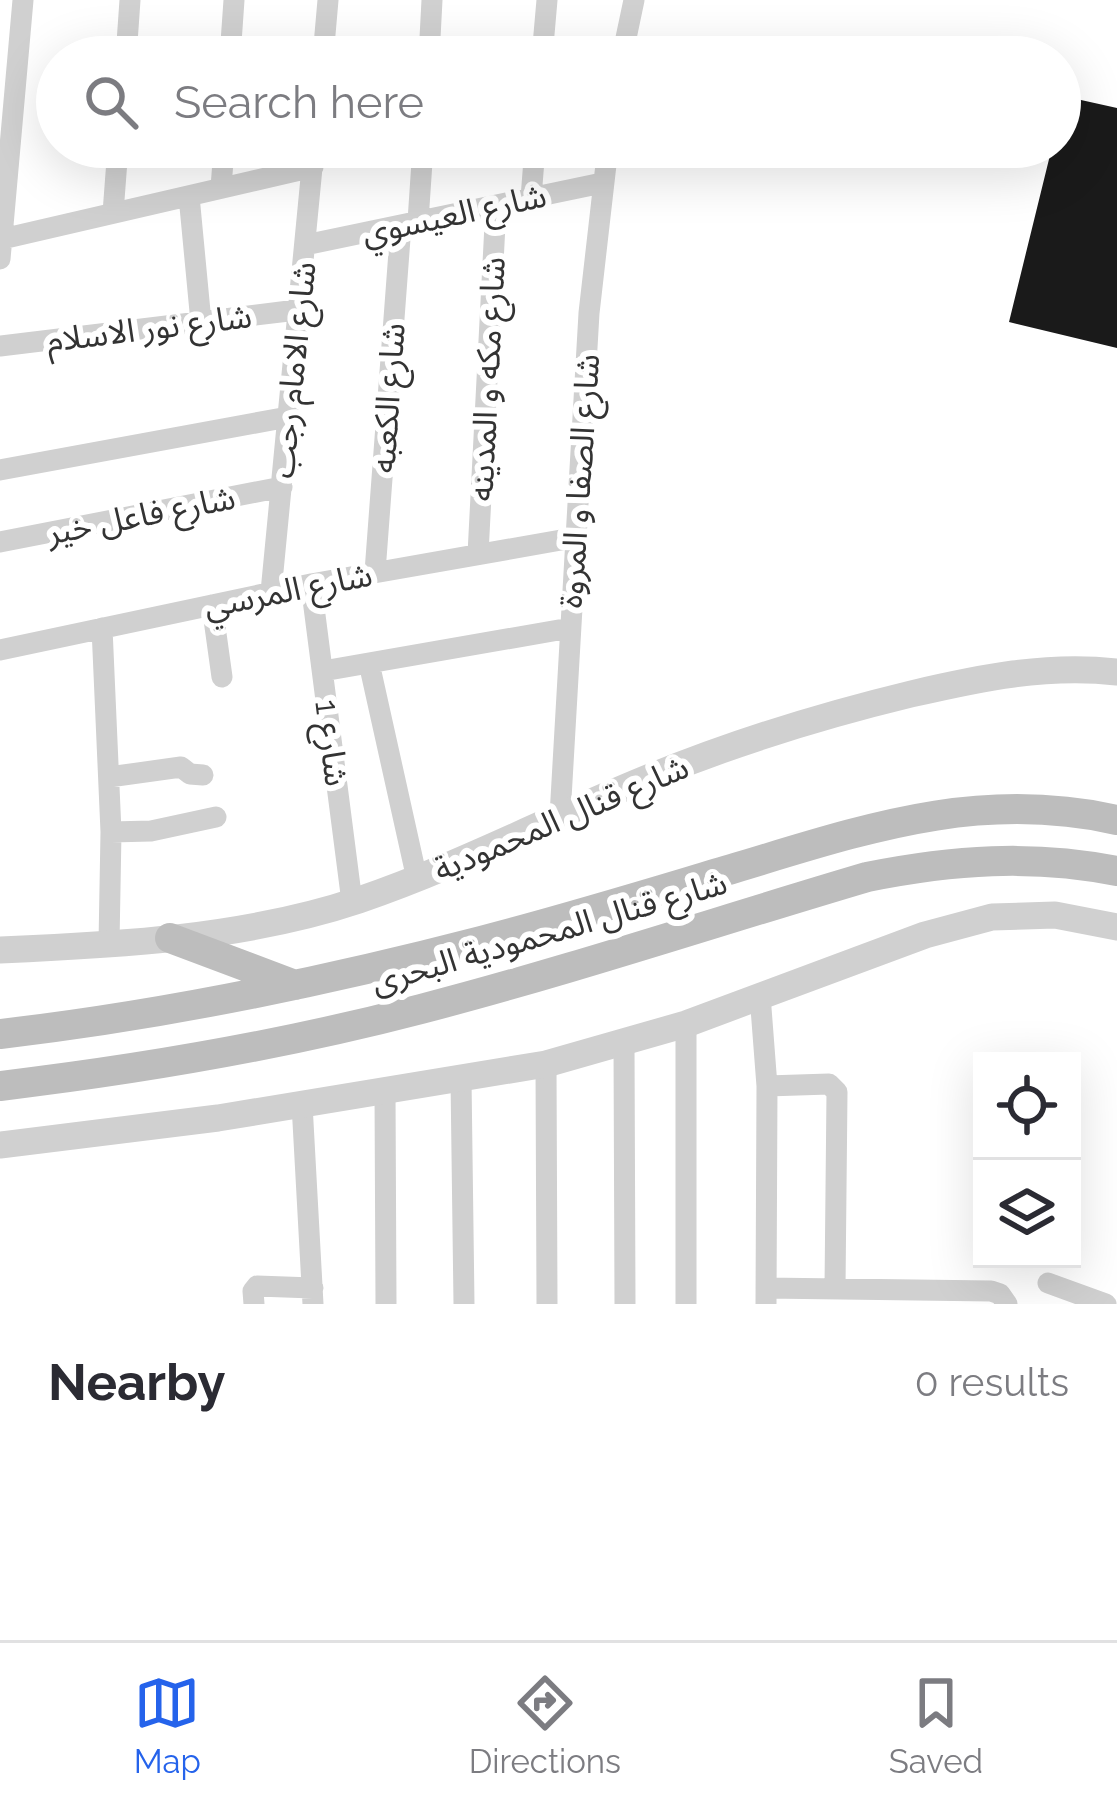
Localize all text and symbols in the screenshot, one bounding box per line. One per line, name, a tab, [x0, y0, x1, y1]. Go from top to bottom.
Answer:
search box	[36, 36, 1081, 168]
icon: search	[78, 69, 144, 135]
text: Search here	[174, 76, 424, 129]
street label: شارع العيسوي	[358, 175, 551, 258]
street label: شارع مكه و المدينه	[461, 256, 518, 502]
street label: شارع الامام رجب	[262, 260, 329, 481]
street label: شارع نور الاسلام	[44, 296, 254, 365]
street label: شارع الكعبه	[363, 322, 418, 475]
street label: شارع الصفا و المروة	[551, 353, 612, 610]
street label: شارع فاعل خير	[43, 478, 239, 557]
street label: شارع المرسي	[201, 555, 376, 631]
street label: شارع 1	[302, 698, 357, 789]
street label: شارع قنال المحمودية	[428, 747, 696, 894]
street label: شارع قنال المحمودية البحرى	[367, 863, 733, 1006]
map controls	[973, 1052, 1081, 1268]
button: locate	[973, 1052, 1081, 1160]
button: layers	[973, 1160, 1081, 1268]
text: Nearby	[48, 1352, 225, 1412]
text: 0 results	[915, 1359, 1069, 1405]
tab: Map	[134, 1670, 201, 1781]
tab: Directions	[469, 1670, 621, 1781]
tab: Saved	[889, 1670, 983, 1781]

